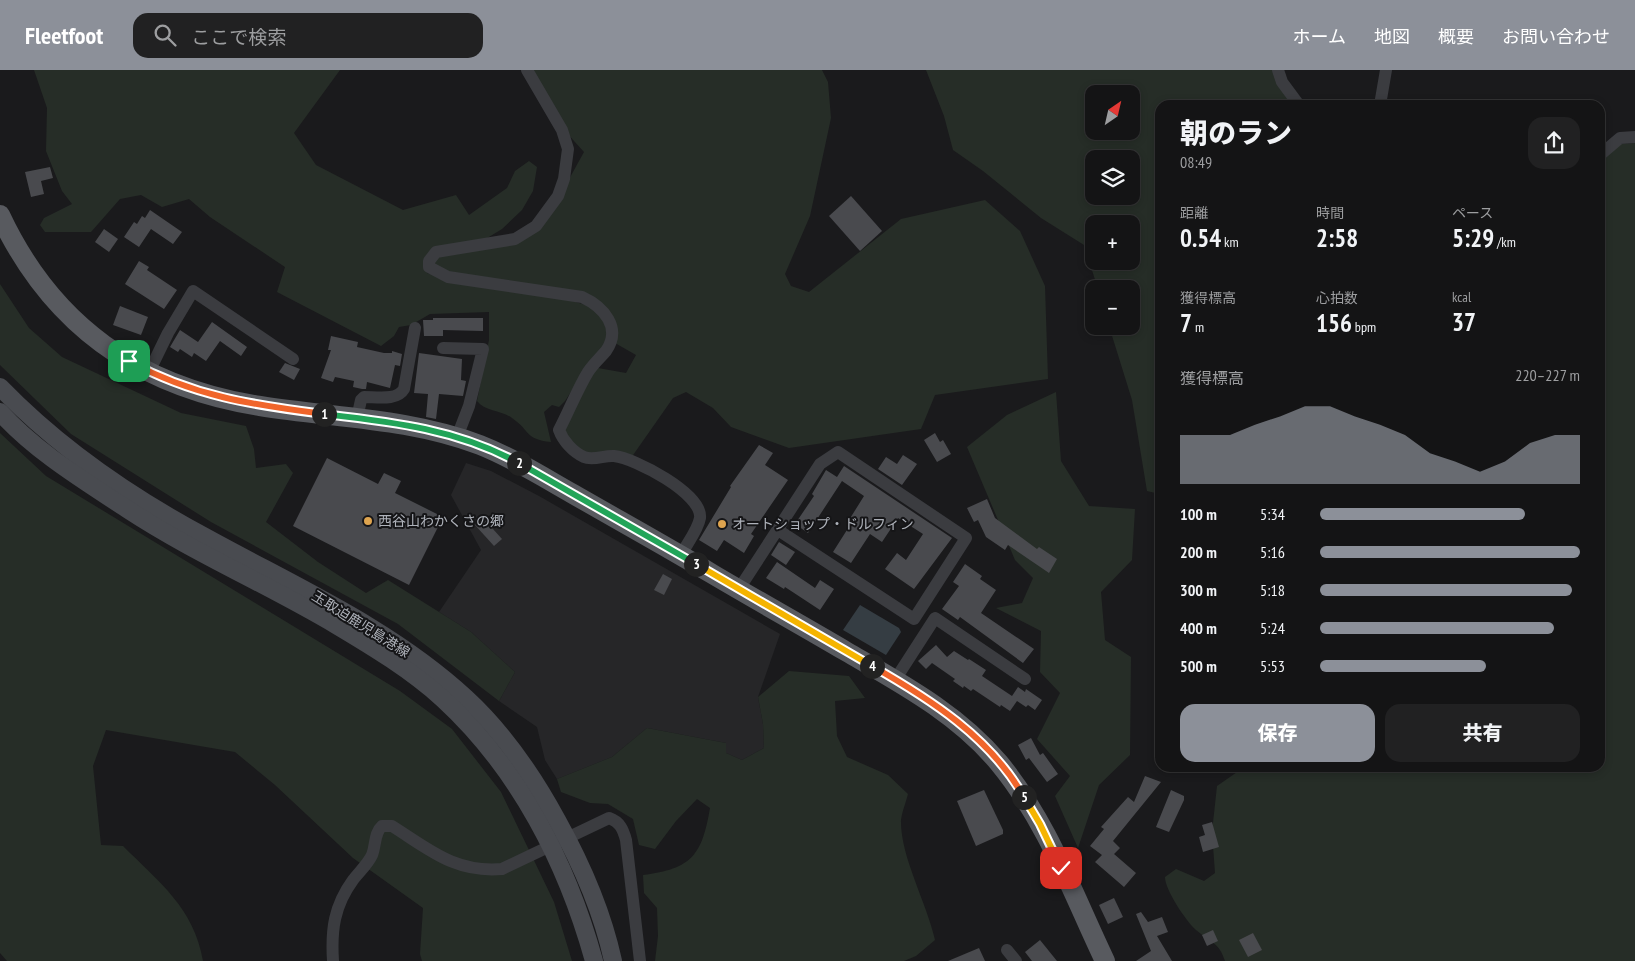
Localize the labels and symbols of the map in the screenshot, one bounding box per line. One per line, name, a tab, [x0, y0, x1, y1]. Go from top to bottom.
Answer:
north arrow	[1085, 85, 1140, 140]
pin	[108, 340, 150, 382]
pin: 1	[312, 402, 336, 426]
pin: 2	[506, 450, 532, 476]
place label: 西谷山わかくさの郷	[378, 512, 504, 530]
marker: 西谷山わかくさの郷	[362, 515, 374, 527]
place label: オートショップ・ドルフィン	[732, 515, 914, 533]
marker: オートショップ・ドルフィン	[716, 518, 728, 530]
pin: 3	[684, 552, 708, 576]
street label: 玉取迫鹿児島港線	[309, 587, 413, 661]
pin: 4	[860, 654, 884, 678]
pin: 5	[1012, 784, 1036, 810]
pin	[1040, 847, 1082, 889]

